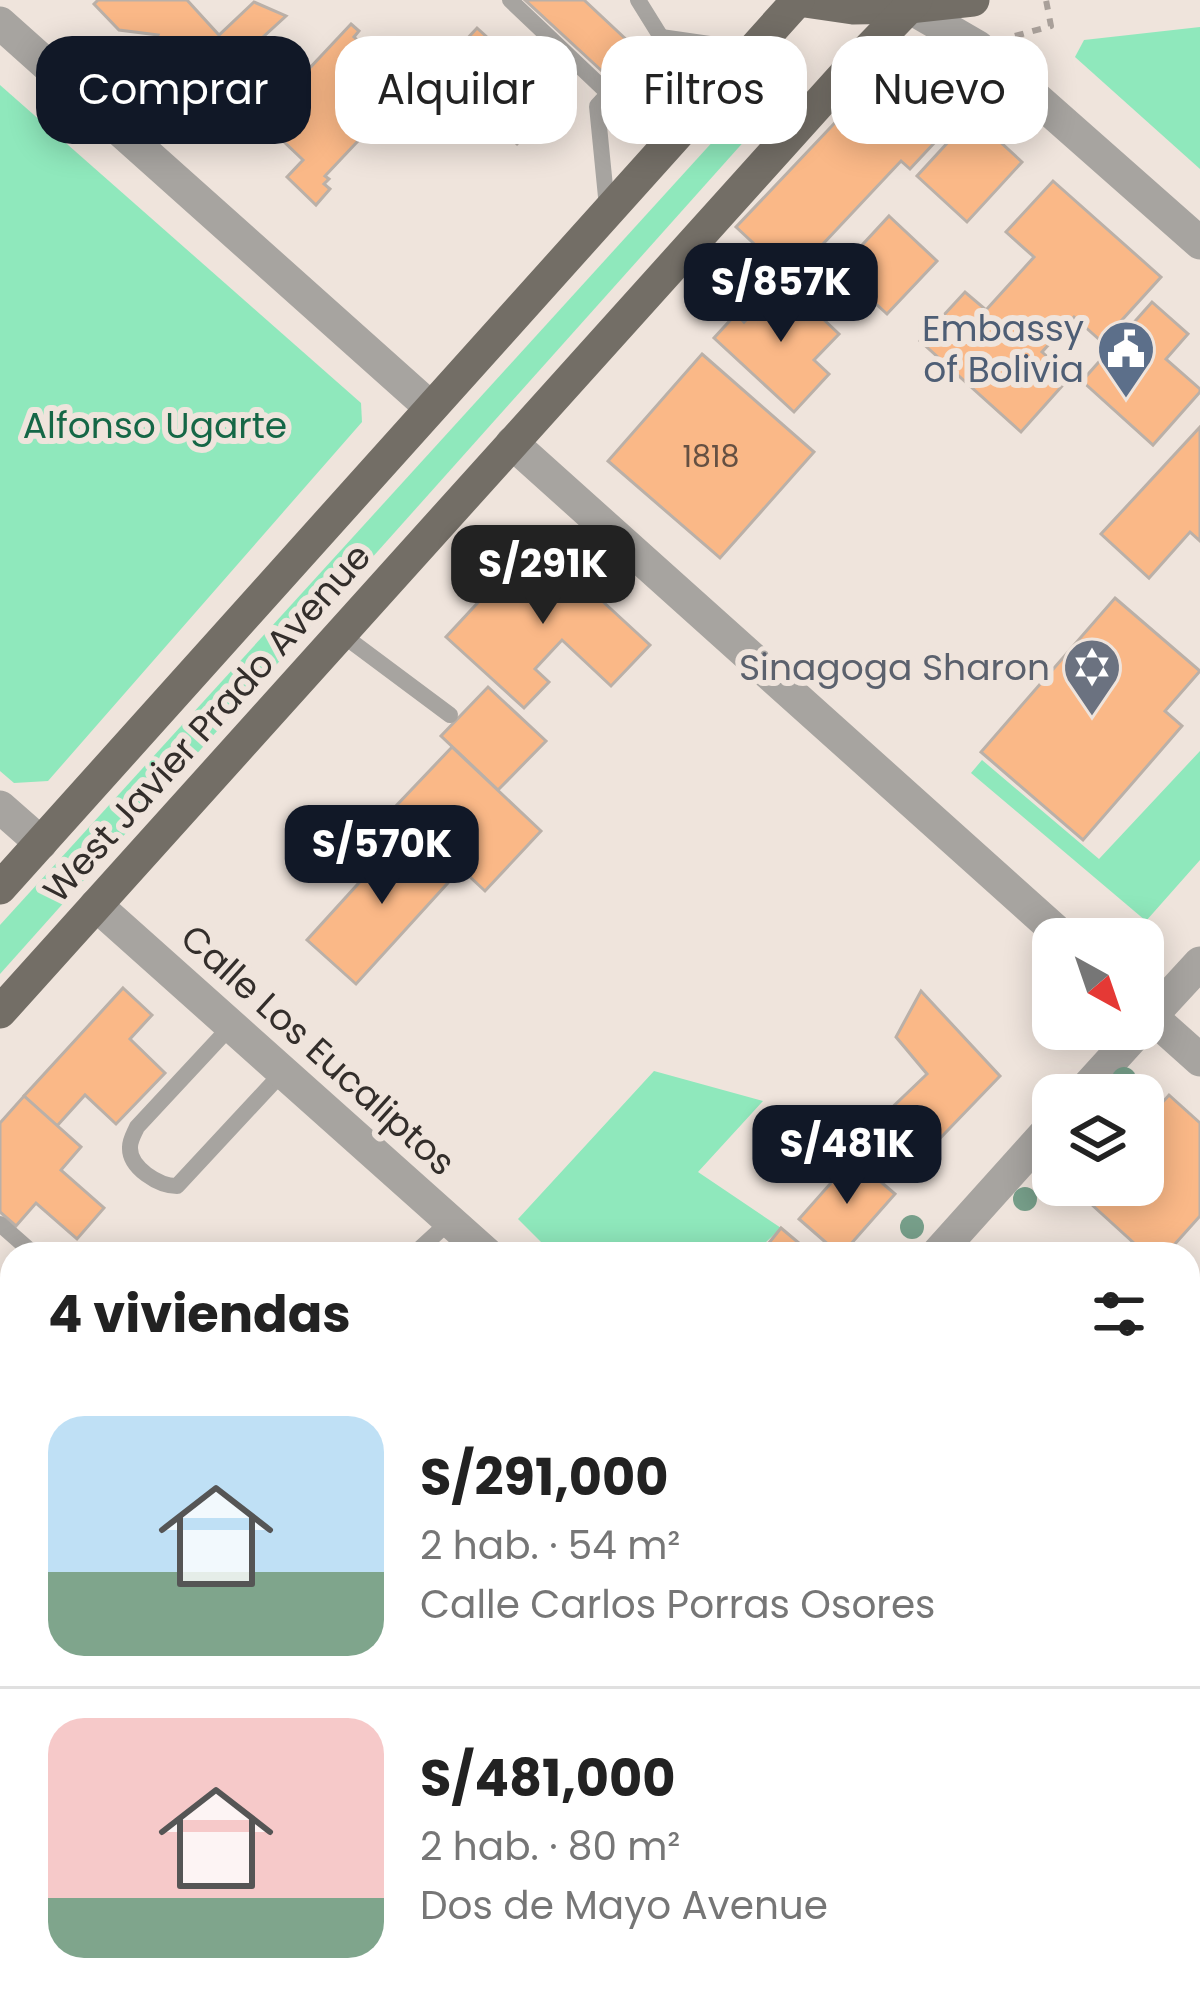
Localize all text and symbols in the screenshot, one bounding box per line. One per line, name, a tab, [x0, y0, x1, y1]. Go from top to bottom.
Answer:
chip: Comprar	[36, 36, 311, 144]
chip: Alquilar	[335, 36, 577, 144]
chip: Filtros	[601, 36, 807, 144]
chip: Nuevo	[831, 36, 1048, 144]
pin: S/857K	[683, 243, 879, 345]
text: S/857K	[711, 254, 851, 309]
place label: Embassy of Bolivia	[922, 303, 1084, 395]
public building icon: Embassy of Bolivia	[1095, 318, 1157, 400]
park label: Alfonso Ugarte	[23, 400, 287, 451]
house number: 1818	[682, 435, 740, 478]
pin: S/291K	[445, 525, 641, 627]
street label: West Javier Prado Avenue	[32, 532, 382, 914]
text: S/291K	[478, 536, 608, 591]
synagogue icon: Sinagoga Sharon	[1061, 636, 1123, 718]
place label: Sinagoga Sharon	[739, 642, 1050, 693]
pin: S/570K	[284, 805, 480, 907]
text: S/570K	[312, 816, 452, 871]
street label: Calle Los Eucaliptos	[170, 913, 466, 1187]
north arrow	[1032, 918, 1164, 1050]
map controls	[1032, 918, 1164, 1206]
button: layers	[1032, 1074, 1164, 1206]
pin: S/481K	[749, 1105, 945, 1207]
text: S/481K	[779, 1116, 915, 1171]
text: 4 viviendas	[48, 1278, 351, 1350]
icon: filters	[1086, 1281, 1152, 1347]
text: S/291,000	[420, 1441, 669, 1513]
icon: home	[144, 1464, 288, 1608]
text: 2 hab. · 54 m²	[420, 1518, 680, 1573]
text: Calle Carlos Porras Osores	[420, 1577, 935, 1632]
text: S/481,000	[420, 1742, 676, 1814]
icon: home	[144, 1766, 288, 1910]
text: 2 hab. · 80 m²	[420, 1819, 680, 1874]
text: Dos de Mayo Avenue	[420, 1878, 828, 1933]

